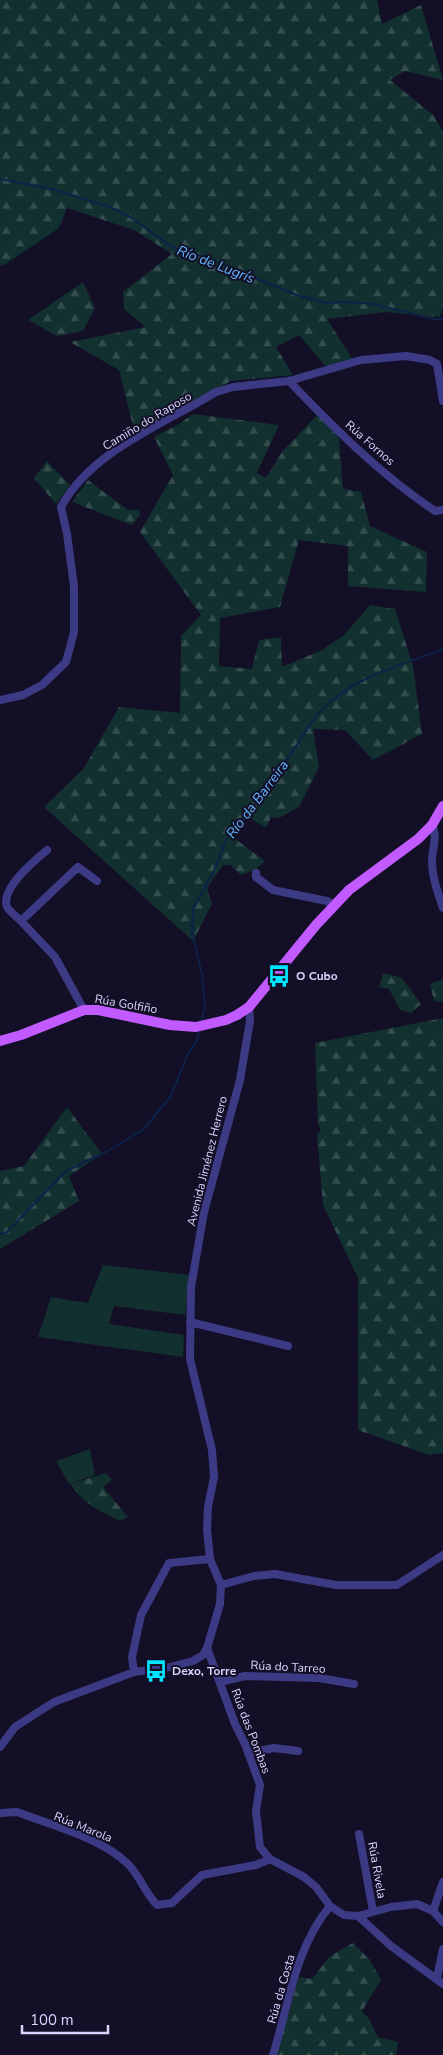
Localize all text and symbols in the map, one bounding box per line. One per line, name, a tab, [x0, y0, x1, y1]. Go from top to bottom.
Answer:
water label: Río de Lugrís	[174, 241, 258, 288]
street label: Camiño do Raposo	[100, 388, 195, 454]
street label: Rúa Fornos	[342, 417, 398, 469]
water label: Río da Barreira	[222, 756, 293, 842]
bus stop icon: O Cubo	[266, 963, 292, 989]
place label: O Cubo	[296, 968, 338, 984]
street label: Rúa Golfiño	[93, 991, 159, 1017]
street label: Avenida Jiménez Herrero	[183, 1094, 231, 1228]
street label: Rúa do Tarreo	[250, 1657, 326, 1677]
bus stop icon: Dexo, Torre	[143, 1658, 169, 1684]
place label: Dexo, Torre	[172, 1663, 237, 1679]
street label: Rúa das Pombas	[227, 1686, 275, 1776]
street label: Rúa Marola	[51, 1808, 115, 1846]
street label: Rúa Rivela	[364, 1840, 390, 1900]
street label: Rúa da Costa	[263, 1953, 299, 2025]
scale bar	[22, 2002, 109, 2034]
text: 100 m	[30, 2010, 74, 2030]

